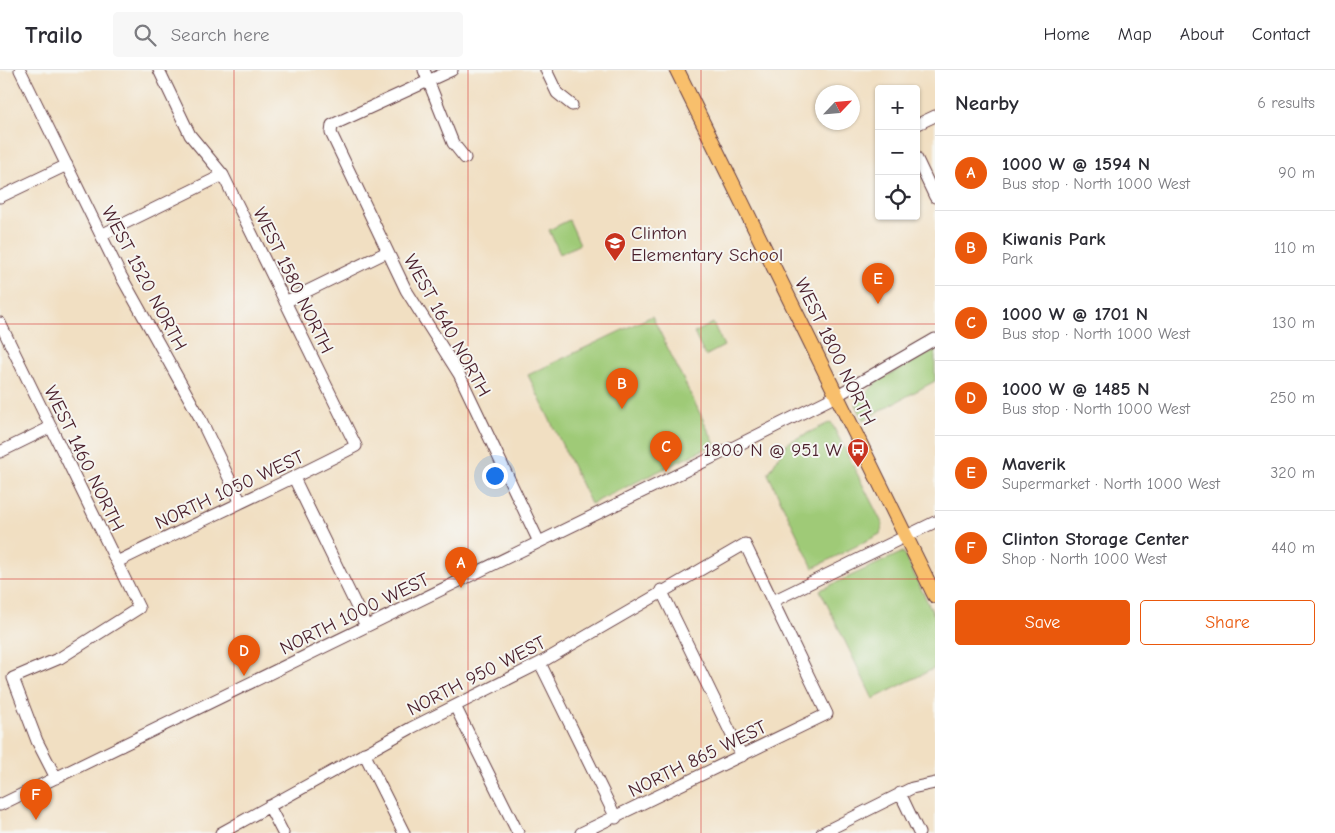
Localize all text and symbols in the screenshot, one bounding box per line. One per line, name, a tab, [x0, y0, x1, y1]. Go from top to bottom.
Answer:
search box	[113, 12, 463, 57]
text: Trailo	[25, 21, 83, 49]
icon: search	[131, 21, 159, 49]
text: Search here	[171, 24, 270, 46]
text: Home	[1043, 24, 1090, 45]
text: Map	[1118, 24, 1152, 45]
text: About	[1180, 24, 1224, 45]
text: Contact	[1252, 24, 1310, 45]
north arrow	[815, 85, 860, 130]
map controls	[875, 85, 920, 220]
button: +	[875, 85, 920, 130]
text: Nearby	[955, 91, 1019, 115]
text: 6 results	[1257, 94, 1315, 112]
button: −	[875, 130, 920, 175]
text: 1000 W @ 1594 N	[1002, 153, 1150, 175]
text: A	[967, 164, 975, 182]
text: 90 m	[1278, 164, 1315, 182]
button: locate	[875, 175, 920, 220]
text: Bus stop · North 1000 West	[1002, 175, 1190, 193]
street label: WEST 1520 NORTH	[97, 203, 191, 354]
street label: WEST 1580 NORTH	[248, 204, 338, 357]
place label: Clinton Elementary School	[631, 222, 783, 266]
text: Kiwanis Park	[1002, 228, 1106, 250]
school or university icon: Clinton Elementary School	[603, 231, 627, 262]
text: B	[966, 239, 976, 257]
text: 110 m	[1274, 239, 1315, 257]
street label: WEST 1640 NORTH	[399, 250, 495, 400]
text: Park	[1002, 250, 1033, 268]
pin: E	[862, 263, 894, 304]
street label: WEST 1800 NORTH	[790, 274, 882, 428]
text: 1000 W @ 1701 N	[1002, 303, 1148, 325]
text: C	[966, 314, 976, 332]
text: 130 m	[1272, 314, 1315, 332]
text: Bus stop · North 1000 West	[1002, 325, 1190, 343]
pin: B	[606, 368, 638, 409]
text: 1000 W @ 1485 N	[1002, 378, 1150, 400]
street label: WEST 1460 NORTH	[39, 382, 129, 535]
text: D	[966, 389, 976, 407]
text: 250 m	[1270, 389, 1315, 407]
text: Bus stop · North 1000 West	[1002, 400, 1190, 418]
pin: C	[650, 431, 682, 472]
bus stop icon: 1800 N @ 951 W	[846, 437, 870, 468]
place label: 1800 N @ 951 W	[703, 439, 843, 461]
street label: NORTH 1050 WEST	[151, 446, 307, 534]
text: Maverik	[1002, 453, 1066, 475]
your location	[482, 463, 508, 489]
text: E	[966, 464, 976, 482]
text: 320 m	[1270, 464, 1315, 482]
text: Supermarket · North 1000 West	[1002, 475, 1220, 493]
text: Clinton Storage Center	[1002, 528, 1189, 550]
text: F	[966, 539, 976, 557]
text: 440 m	[1271, 539, 1315, 557]
pin: A	[445, 547, 477, 588]
text: Shop · North 1000 West	[1002, 550, 1167, 568]
street label: NORTH 1000 WEST	[276, 568, 433, 660]
button: Save	[955, 600, 1130, 645]
button: Share	[1140, 600, 1315, 645]
street label: NORTH 950 WEST	[403, 631, 550, 720]
pin: D	[228, 635, 260, 676]
street label: NORTH 865 WEST	[625, 716, 770, 802]
pin: F	[20, 779, 52, 820]

